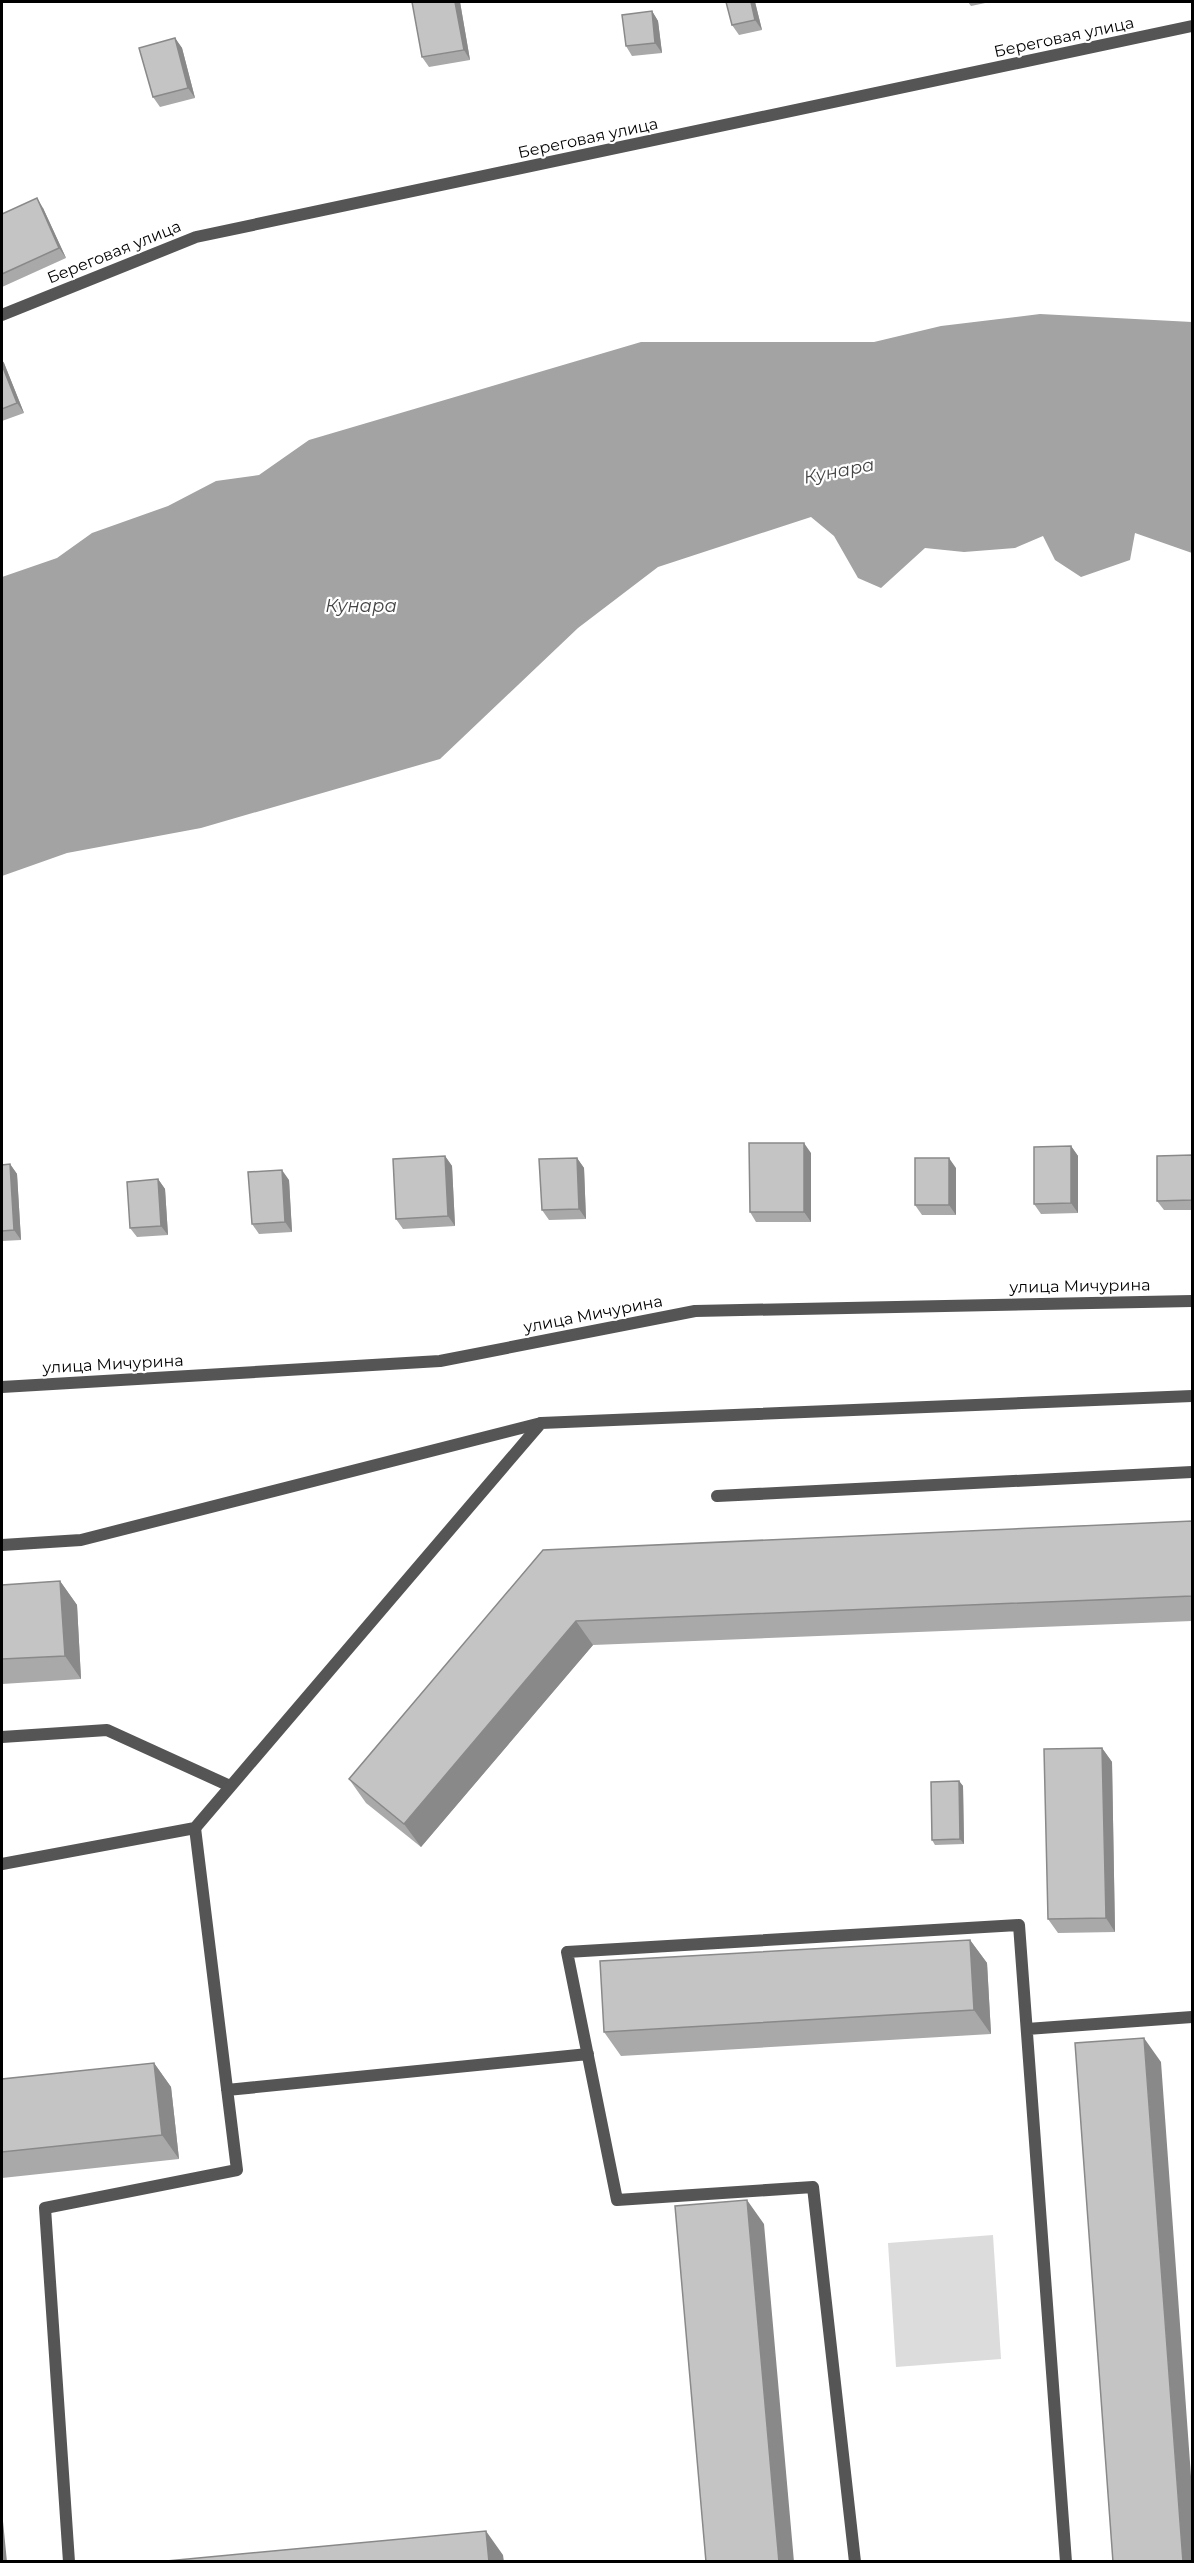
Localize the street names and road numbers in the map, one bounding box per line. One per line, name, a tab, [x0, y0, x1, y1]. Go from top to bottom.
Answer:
street label: Береговая улица	[992, 13, 1136, 61]
street label: Береговая улица	[516, 114, 660, 162]
street label: Береговая улица	[44, 216, 184, 288]
street label: улица Мичурина	[1008, 1275, 1151, 1297]
street label: улица Мичурина	[521, 1291, 664, 1337]
street label: улица Мичурина	[41, 1351, 184, 1377]

